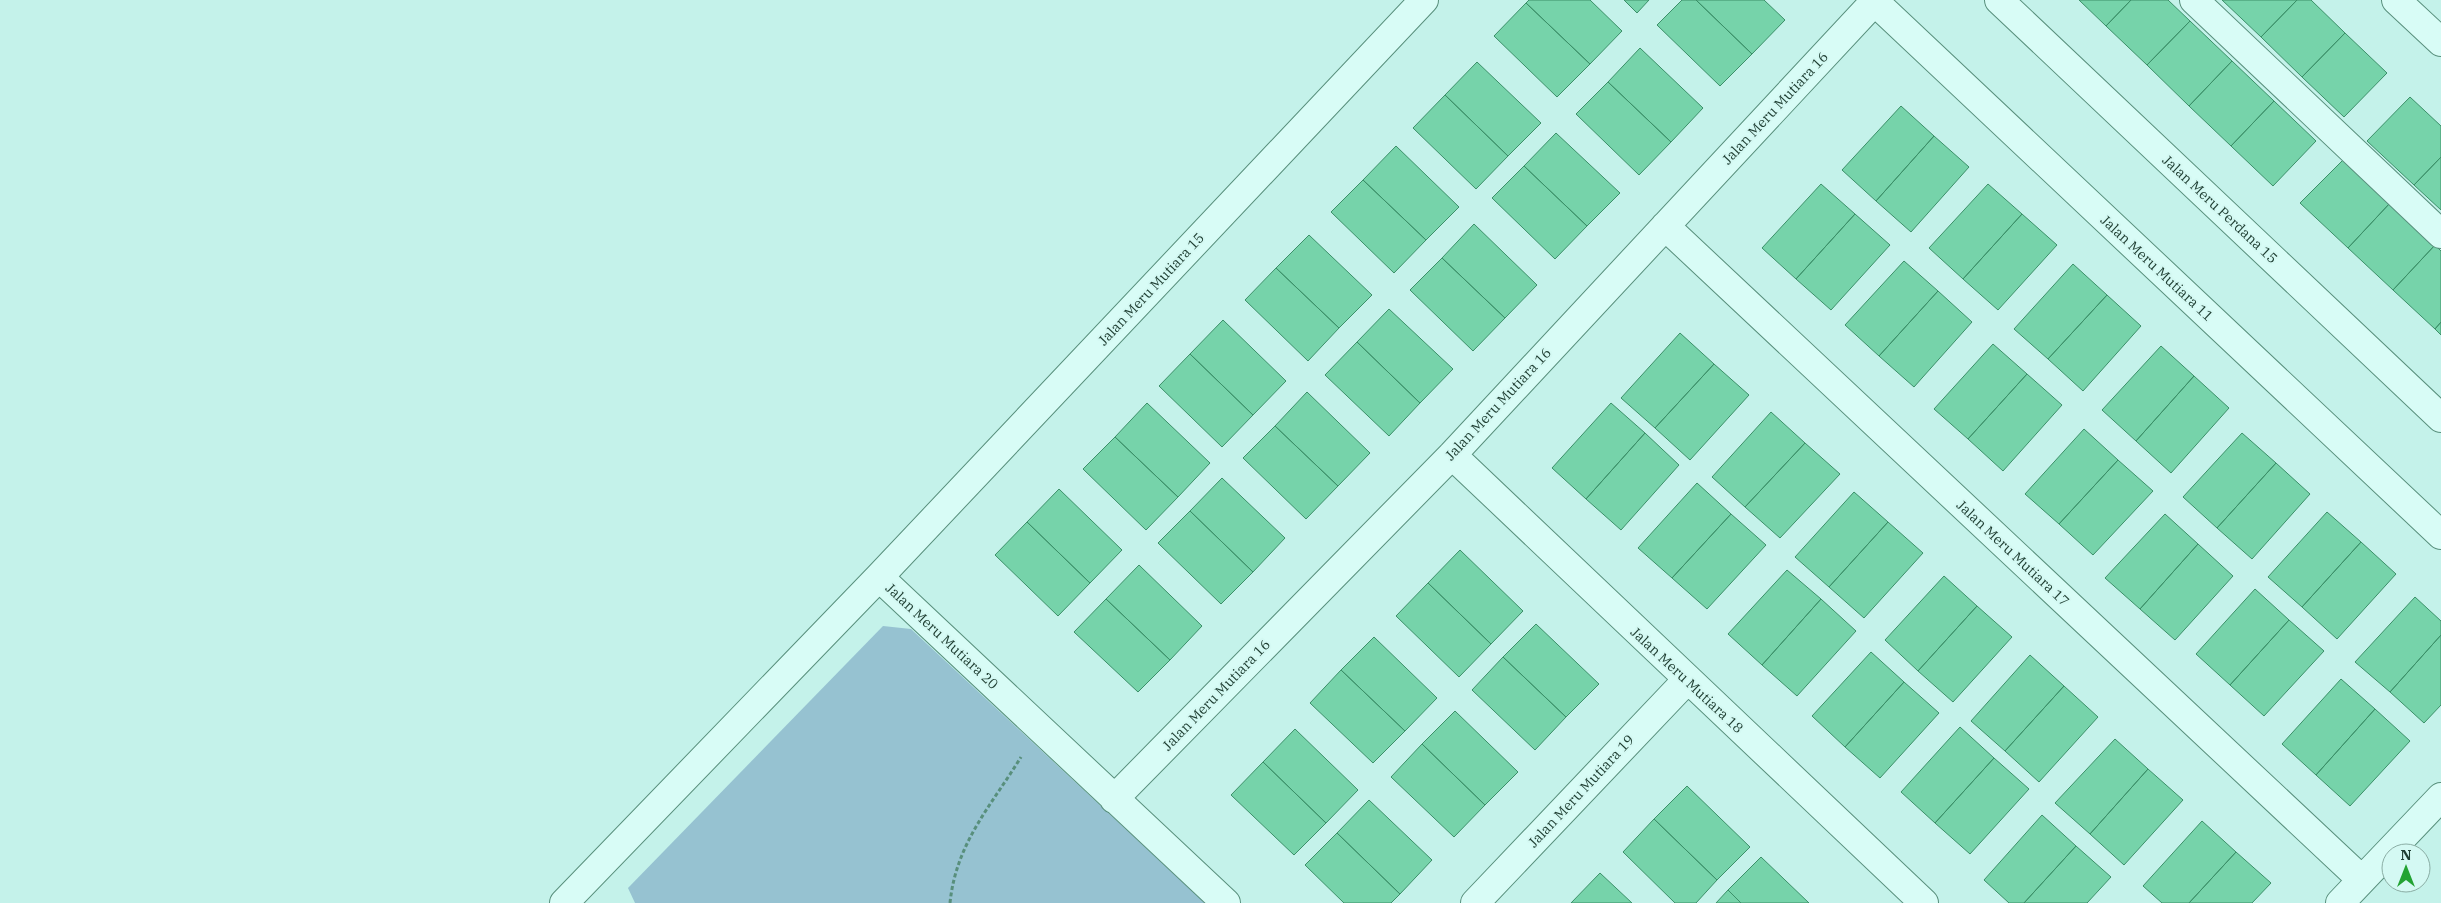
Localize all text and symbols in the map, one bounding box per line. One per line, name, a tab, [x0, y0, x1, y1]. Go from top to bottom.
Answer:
street label: Jalan Meru Mutiara 16	[1718, 48, 1832, 168]
street label: Jalan Meru Perdana 15	[2159, 151, 2281, 267]
street label: Jalan Meru Mutiara 11	[2097, 211, 2217, 325]
street label: Jalan Meru Mutiara 15	[1094, 229, 1208, 349]
street label: Jalan Meru Mutiara 16	[1441, 344, 1555, 464]
street label: Jalan Meru Mutiara 17	[1953, 496, 2073, 610]
street label: Jalan Meru Mutiara 20	[882, 579, 1002, 693]
street label: Jalan Meru Mutiara 18	[1627, 623, 1747, 737]
street label: Jalan Meru Mutiara 16	[1158, 636, 1274, 754]
street label: Jalan Meru Mutiara 19	[1524, 731, 1638, 851]
north arrow	[2381, 843, 2431, 893]
text: N	[2400, 846, 2412, 864]

